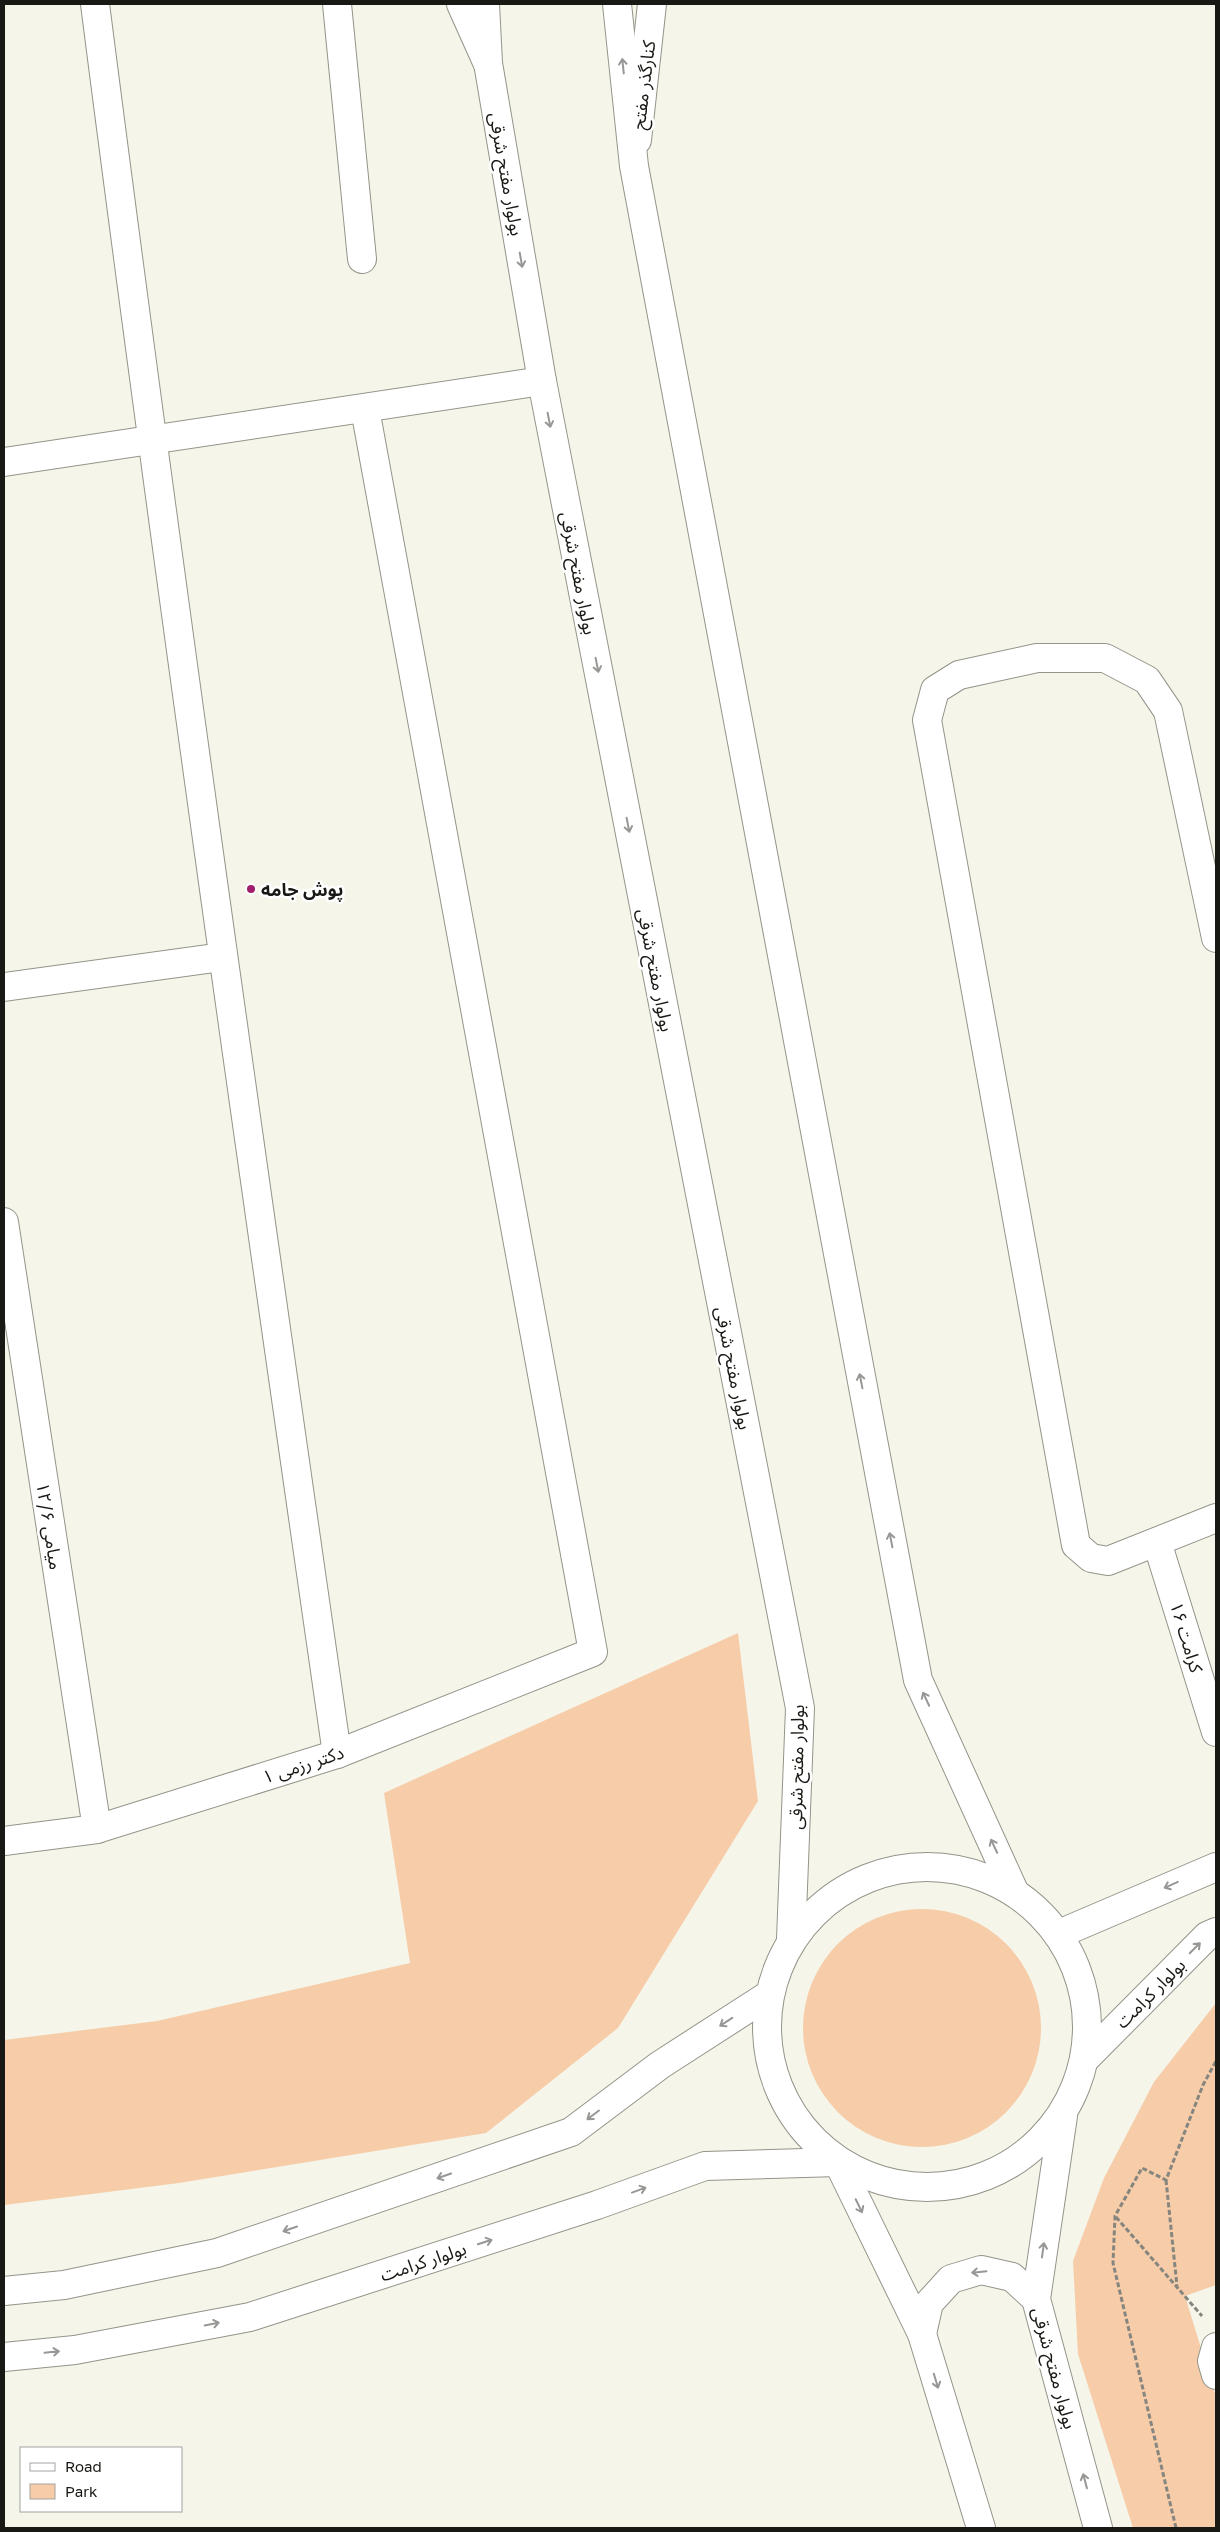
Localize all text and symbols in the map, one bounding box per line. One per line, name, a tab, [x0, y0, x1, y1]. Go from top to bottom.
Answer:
street label: کنارگذر مفتح	[627, 39, 662, 131]
one-way arrow	[618, 58, 628, 74]
street label: بولوار مفتح شرقی	[482, 110, 529, 238]
one-way arrow	[517, 251, 527, 267]
one-way arrow	[545, 411, 555, 427]
street label: بولوار مفتح شرقی	[553, 509, 602, 637]
one-way arrow	[593, 657, 602, 673]
one-way arrow	[624, 816, 633, 832]
place label: پوش جامه	[261, 878, 344, 902]
marker: پوش جامه	[245, 883, 257, 895]
street label: بولوار مفتح شرقی	[630, 906, 679, 1034]
street label: بولوار مفتح شرقی	[708, 1304, 757, 1432]
one-way arrow	[856, 1373, 866, 1389]
street label: میامی ۱۲/۶	[31, 1481, 68, 1571]
one-way arrow	[886, 1533, 896, 1549]
street label: کرامت ۱۶	[1165, 1599, 1208, 1676]
one-way arrow	[921, 1692, 930, 1707]
street label: بولوار مفتح شرقی	[784, 1704, 811, 1830]
street label: دکتر رزمی ۱	[259, 1741, 347, 1788]
one-way arrow	[989, 1839, 998, 1854]
one-way arrow	[1164, 1880, 1179, 1890]
one-way arrow	[1189, 1941, 1201, 1954]
street label: بولوار کرامت	[1111, 1954, 1190, 2033]
one-way arrow	[720, 2017, 734, 2027]
one-way arrow	[587, 2110, 600, 2121]
one-way arrow	[436, 2172, 452, 2181]
one-way arrow	[631, 2185, 646, 2194]
one-way arrow	[855, 2198, 865, 2213]
one-way arrow	[282, 2224, 298, 2234]
one-way arrow	[476, 2236, 492, 2246]
street label: بولوار کرامت	[377, 2237, 469, 2286]
one-way arrow	[1039, 2243, 1049, 2259]
one-way arrow	[972, 2267, 988, 2277]
street label: بولوار مفتح شرقی	[1025, 2305, 1082, 2432]
one-way arrow	[204, 2319, 220, 2328]
one-way arrow	[44, 2347, 60, 2357]
one-way arrow	[932, 2373, 942, 2389]
legend	[20, 2447, 182, 2512]
text: Road	[65, 2457, 102, 2475]
one-way arrow	[1080, 2474, 1090, 2490]
text: Park	[65, 2482, 98, 2500]

